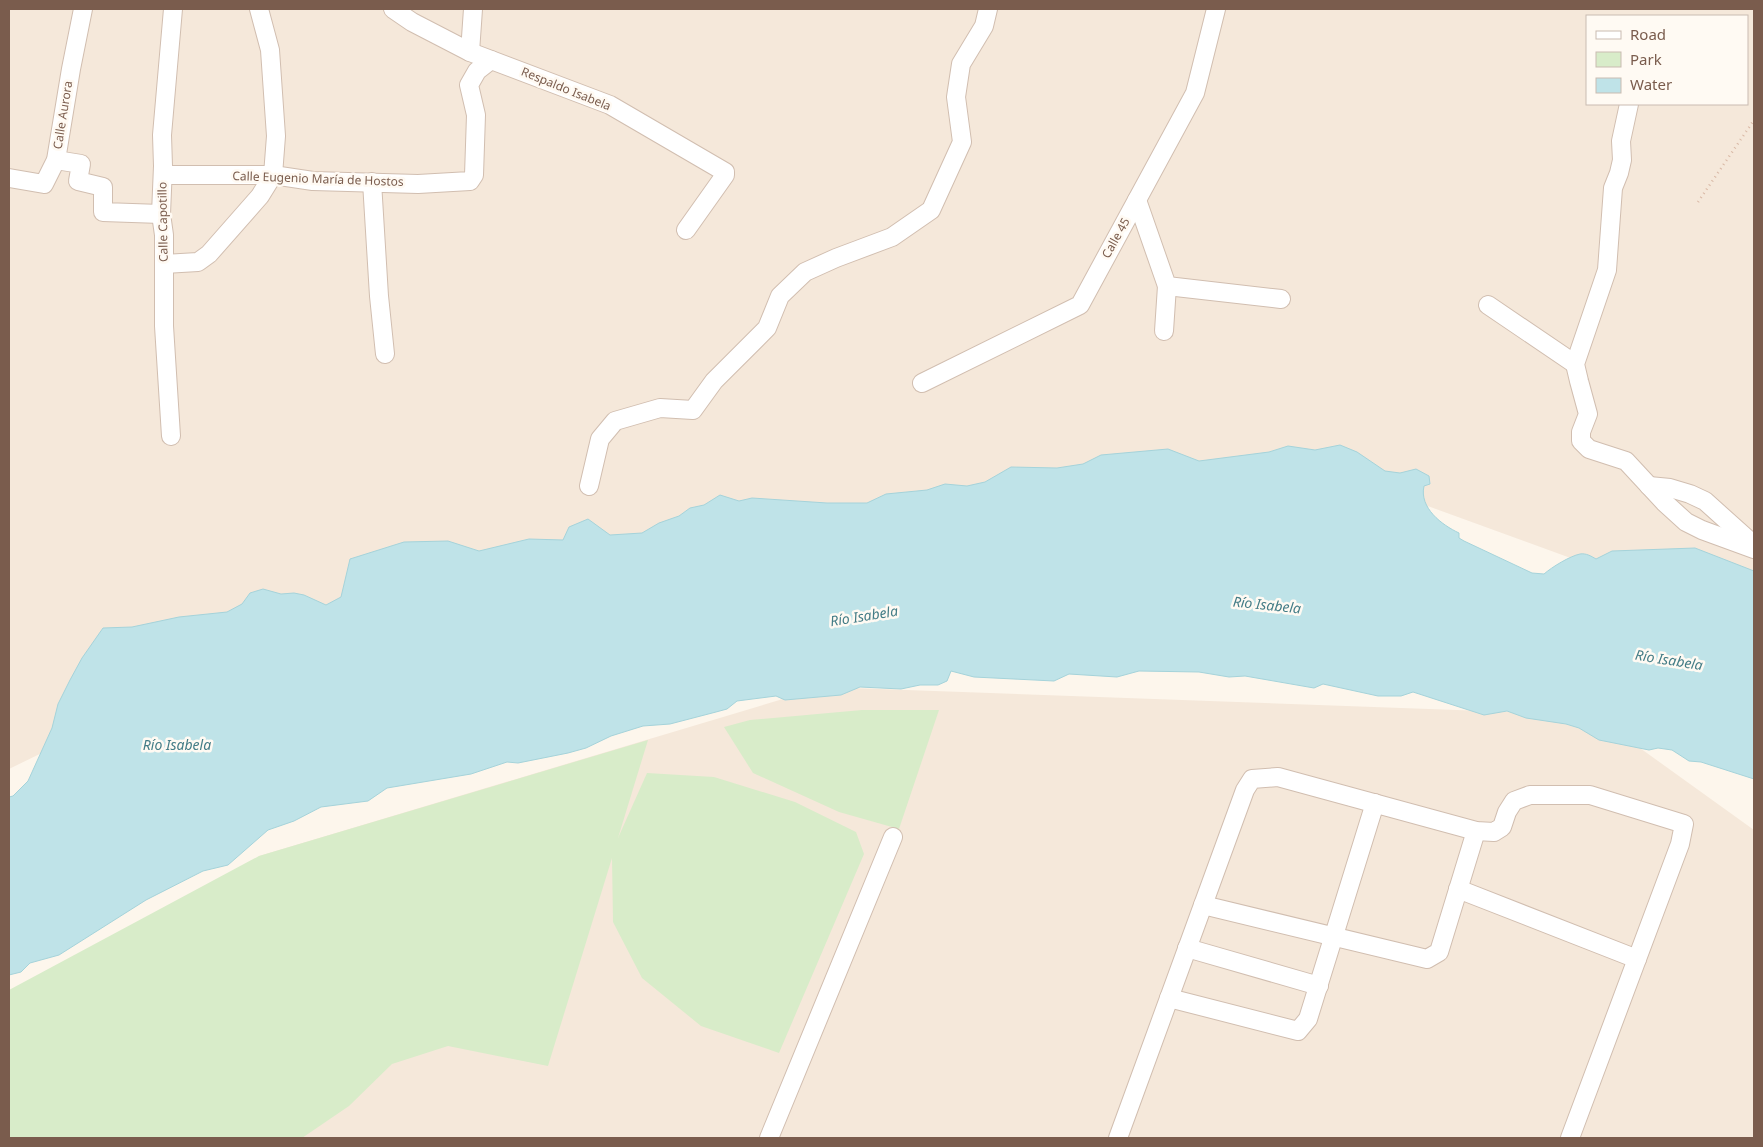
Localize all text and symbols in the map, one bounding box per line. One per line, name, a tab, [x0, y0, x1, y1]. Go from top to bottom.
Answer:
legend	[1586, 15, 1748, 105]
text: Road	[1630, 24, 1666, 44]
text: Park	[1630, 49, 1662, 69]
street label: Respaldo Isabela	[519, 63, 614, 114]
text: Water	[1630, 74, 1672, 94]
street label: Calle Aurora	[49, 80, 76, 150]
street label: Calle Eugenio María de Hostos	[232, 167, 404, 190]
street label: Calle Capotillo	[153, 182, 172, 262]
street label: Calle 45	[1097, 214, 1134, 261]
water label: Río Isabela	[1232, 591, 1302, 618]
water label: Río Isabela	[829, 601, 899, 630]
water label: Río Isabela	[1634, 645, 1704, 674]
water label: Río Isabela	[143, 735, 211, 754]

